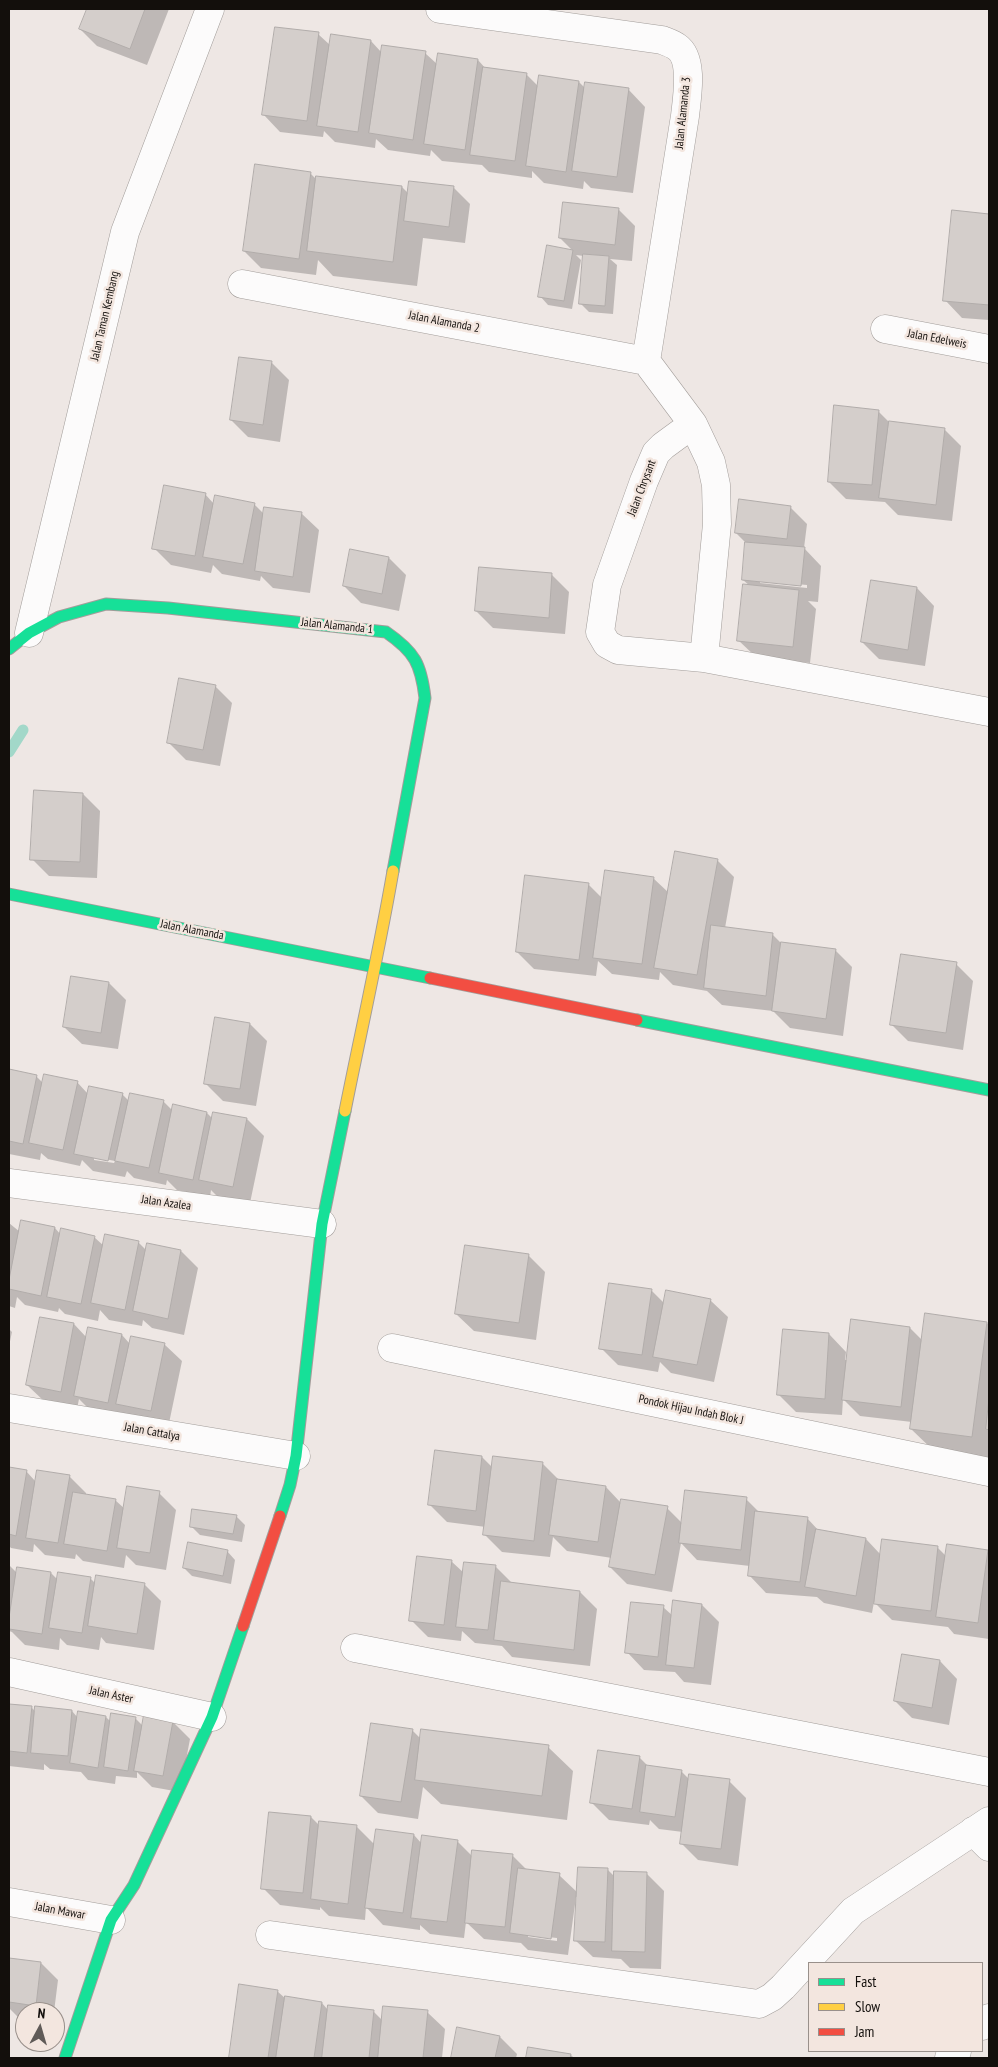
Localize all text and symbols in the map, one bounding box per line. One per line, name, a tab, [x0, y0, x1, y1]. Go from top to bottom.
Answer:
street label: Jalan Alamanda 3	[672, 76, 694, 150]
street label: Jalan Taman Kembang	[88, 270, 122, 362]
street label: Jalan Alamanda 2	[407, 308, 481, 336]
street label: Jalan Edelweis	[906, 326, 968, 352]
street label: Jalan Chrysant	[625, 458, 659, 518]
street label: Jalan Alamanda 1	[300, 615, 374, 637]
street label: Jalan Alamanda	[159, 917, 225, 943]
street label: Jalan Azalea	[140, 1192, 192, 1214]
street label: Pondok Hijau Indah Blok J	[637, 1392, 745, 1428]
street label: Jalan Cattalya	[123, 1420, 181, 1444]
street label: Jalan Aster	[88, 1683, 134, 1707]
street label: Jalan Mawar	[34, 1900, 86, 1922]
legend	[808, 1962, 983, 2052]
text: Fast	[855, 1972, 876, 1991]
text: Slow	[855, 1997, 880, 2016]
north arrow	[15, 2002, 65, 2052]
text: N	[37, 2004, 46, 2022]
text: Jam	[855, 2022, 874, 2041]

